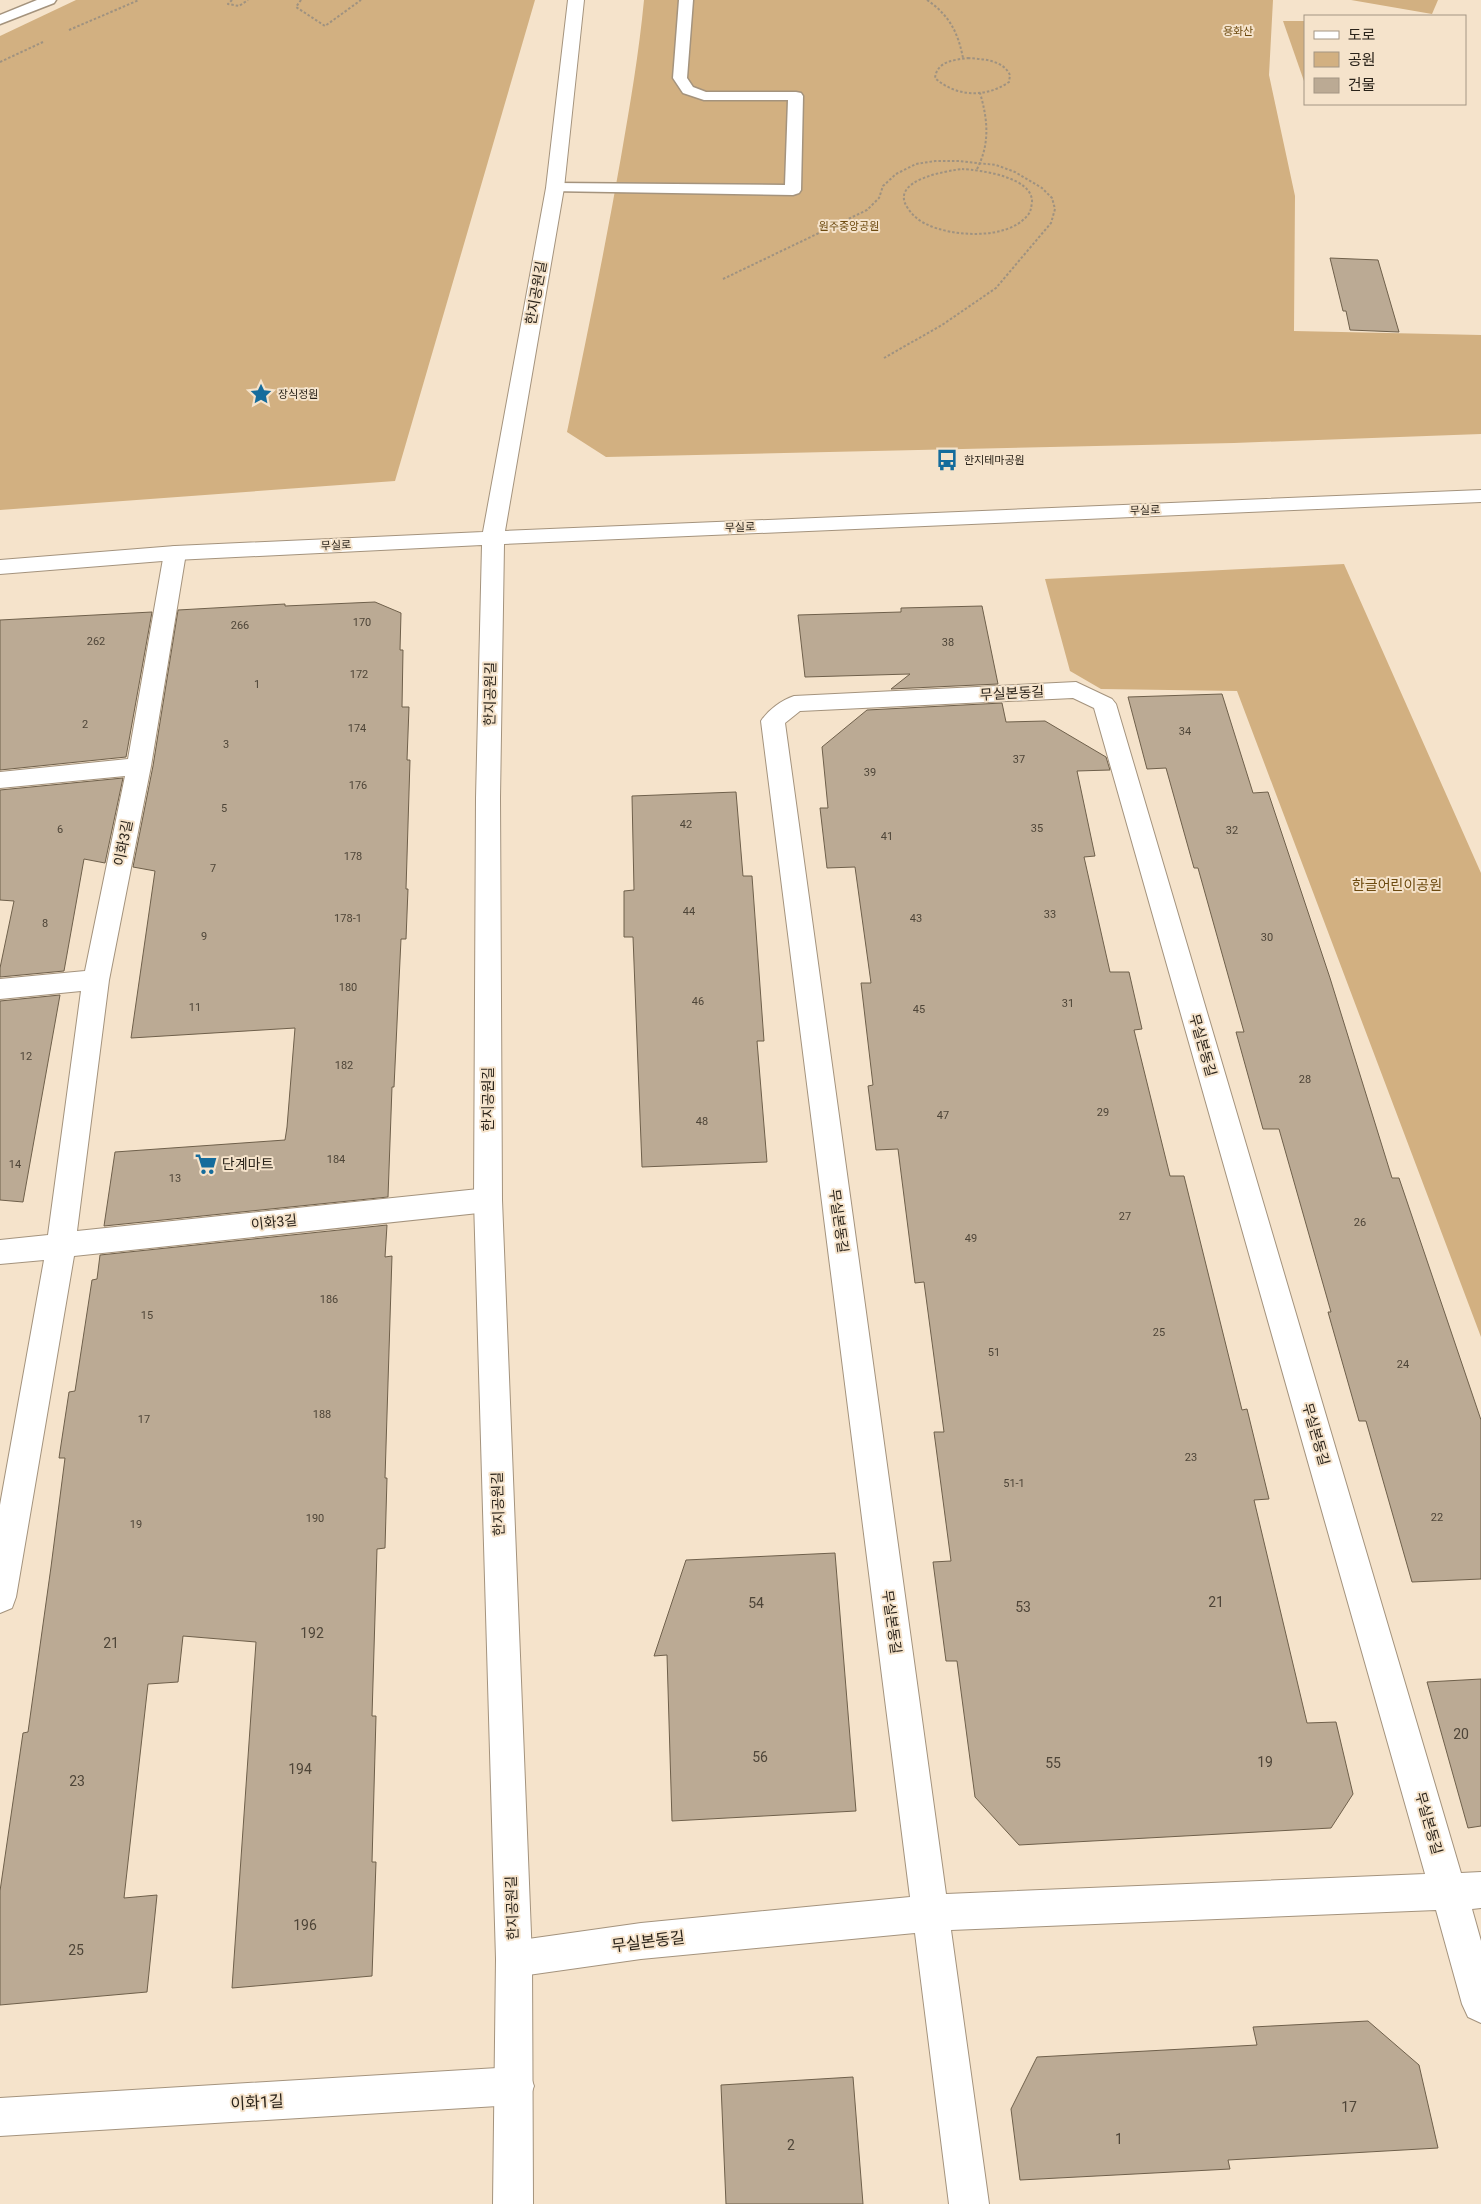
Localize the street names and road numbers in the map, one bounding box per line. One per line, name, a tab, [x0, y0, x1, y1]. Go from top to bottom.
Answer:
street label: 한지공원길	[523, 260, 549, 326]
street label: 무실로	[1130, 503, 1160, 518]
street label: 무실로	[725, 520, 755, 535]
street label: 무실로	[321, 538, 352, 553]
street label: 한지공원길	[481, 662, 499, 726]
street label: 무실본동길	[979, 683, 1045, 703]
street label: 이화3길	[111, 819, 135, 867]
street label: 무실본동길	[1186, 1012, 1220, 1078]
street label: 한지공원길	[480, 1067, 496, 1131]
street label: 무실본동길	[827, 1188, 851, 1254]
street label: 이화3길	[250, 1212, 298, 1232]
street label: 무실본동길	[1299, 1401, 1333, 1467]
street label: 한지공원길	[489, 1472, 507, 1536]
street label: 무실본동길	[880, 1589, 904, 1655]
street label: 무실본동길	[1412, 1790, 1446, 1856]
street label: 한지공원길	[503, 1876, 521, 1940]
street label: 무실본동길	[610, 1928, 686, 1955]
street label: 이화1길	[230, 2092, 284, 2113]

